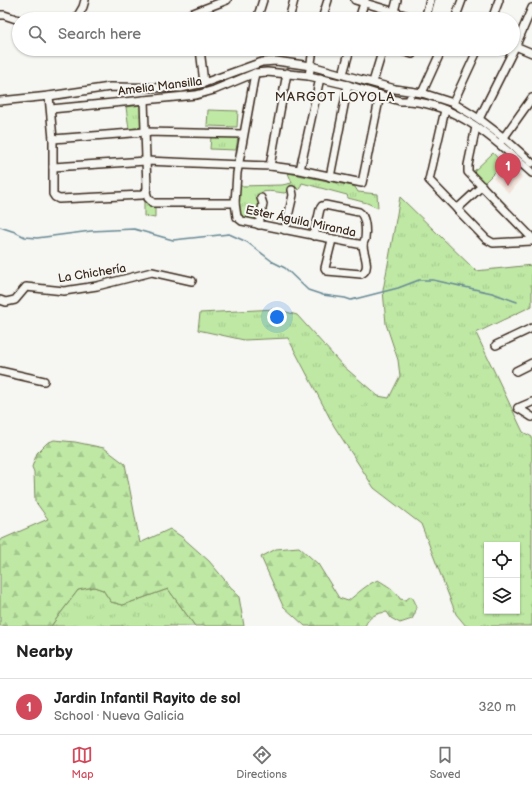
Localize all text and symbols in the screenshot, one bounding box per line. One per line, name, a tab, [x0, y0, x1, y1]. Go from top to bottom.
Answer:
search box	[12, 12, 520, 56]
icon: search	[26, 23, 48, 45]
text: Search here	[58, 25, 141, 44]
street label: Amelia Mansilla	[117, 74, 203, 99]
district label: MARGOT LOYOLA	[275, 89, 395, 105]
pin: 1	[495, 153, 521, 186]
street label: Ester Águila Miranda	[244, 200, 358, 241]
street label: La Chichería	[57, 261, 127, 286]
your location	[267, 307, 287, 327]
map controls	[484, 542, 520, 614]
button: locate	[484, 542, 520, 578]
button: layers	[484, 578, 520, 614]
text: Nearby	[16, 642, 73, 662]
text: Jardin Infantil Rayito de sol	[54, 689, 241, 708]
text: 1	[26, 699, 32, 715]
text: 320 m	[478, 699, 516, 715]
text: School · Nueva Galicia	[54, 708, 184, 724]
tab: Map	[71, 744, 94, 781]
tab: Directions	[236, 744, 287, 781]
tab: Saved	[430, 744, 461, 781]

